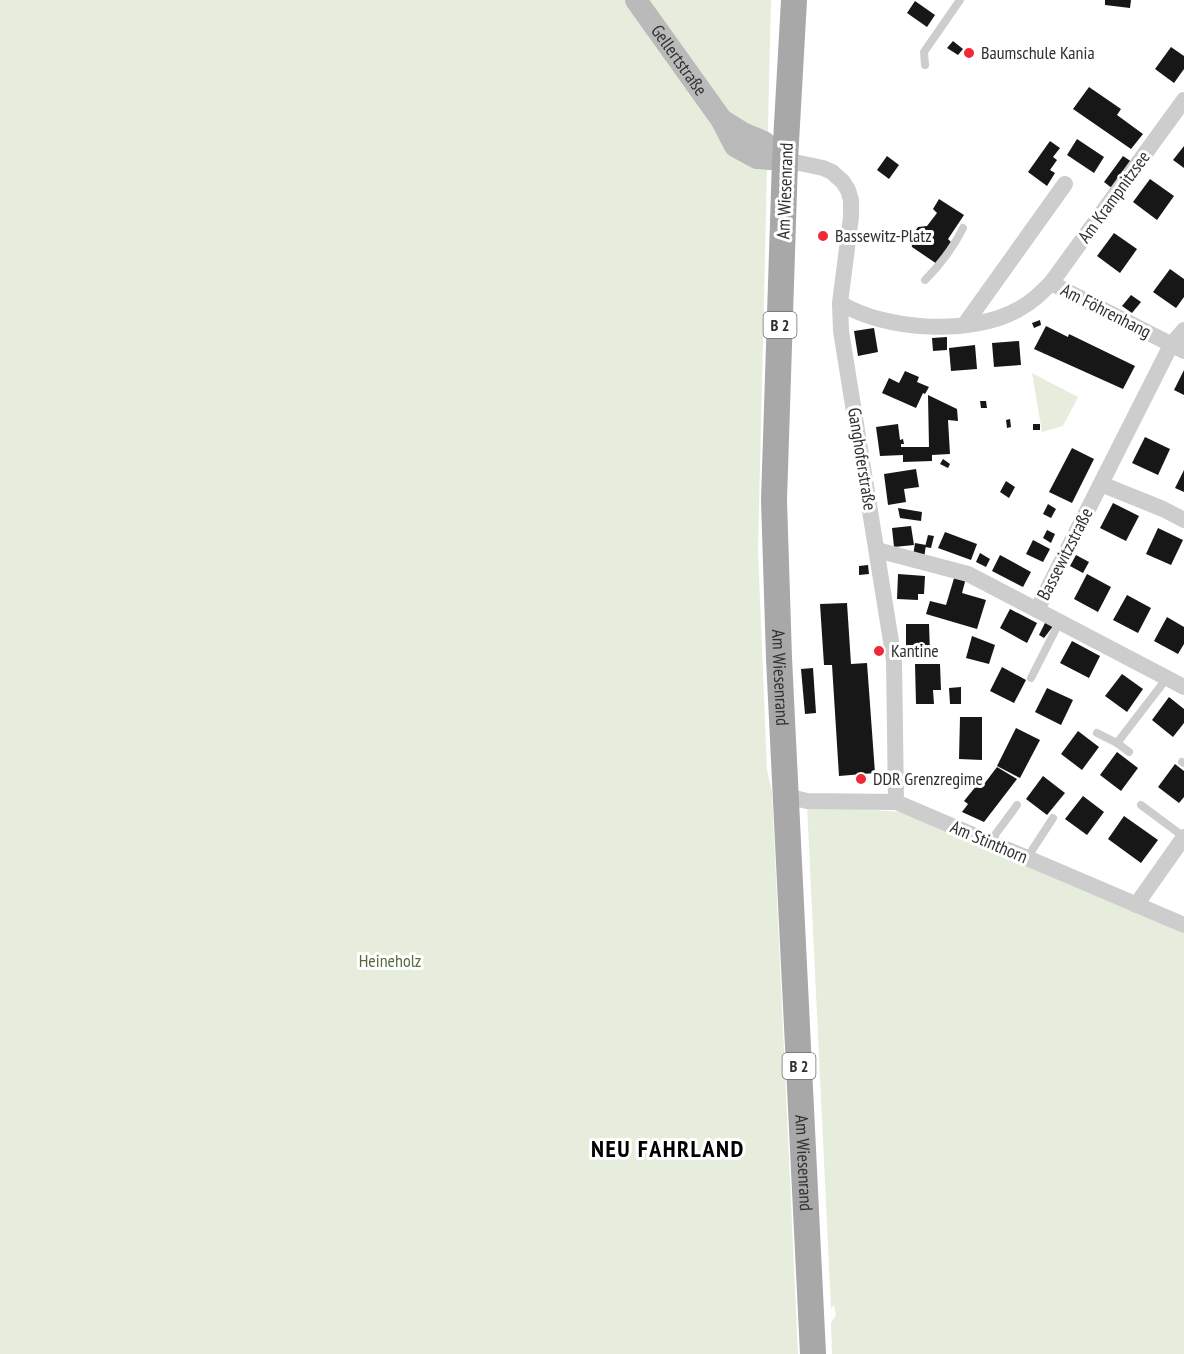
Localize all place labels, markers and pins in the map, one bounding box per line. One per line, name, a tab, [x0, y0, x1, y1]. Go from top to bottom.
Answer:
place label: Baumschule Kania	[981, 41, 1095, 64]
marker: Baumschule Kania	[962, 46, 976, 60]
place label: Bassewitz-Platz	[835, 224, 932, 247]
marker: Bassewitz-Platz	[816, 229, 830, 243]
place label: Kantine	[891, 639, 939, 662]
marker: Kantine	[872, 644, 886, 658]
place label: DDR Grenzregime	[873, 767, 983, 790]
marker: DDR Grenzregime	[854, 772, 868, 786]

